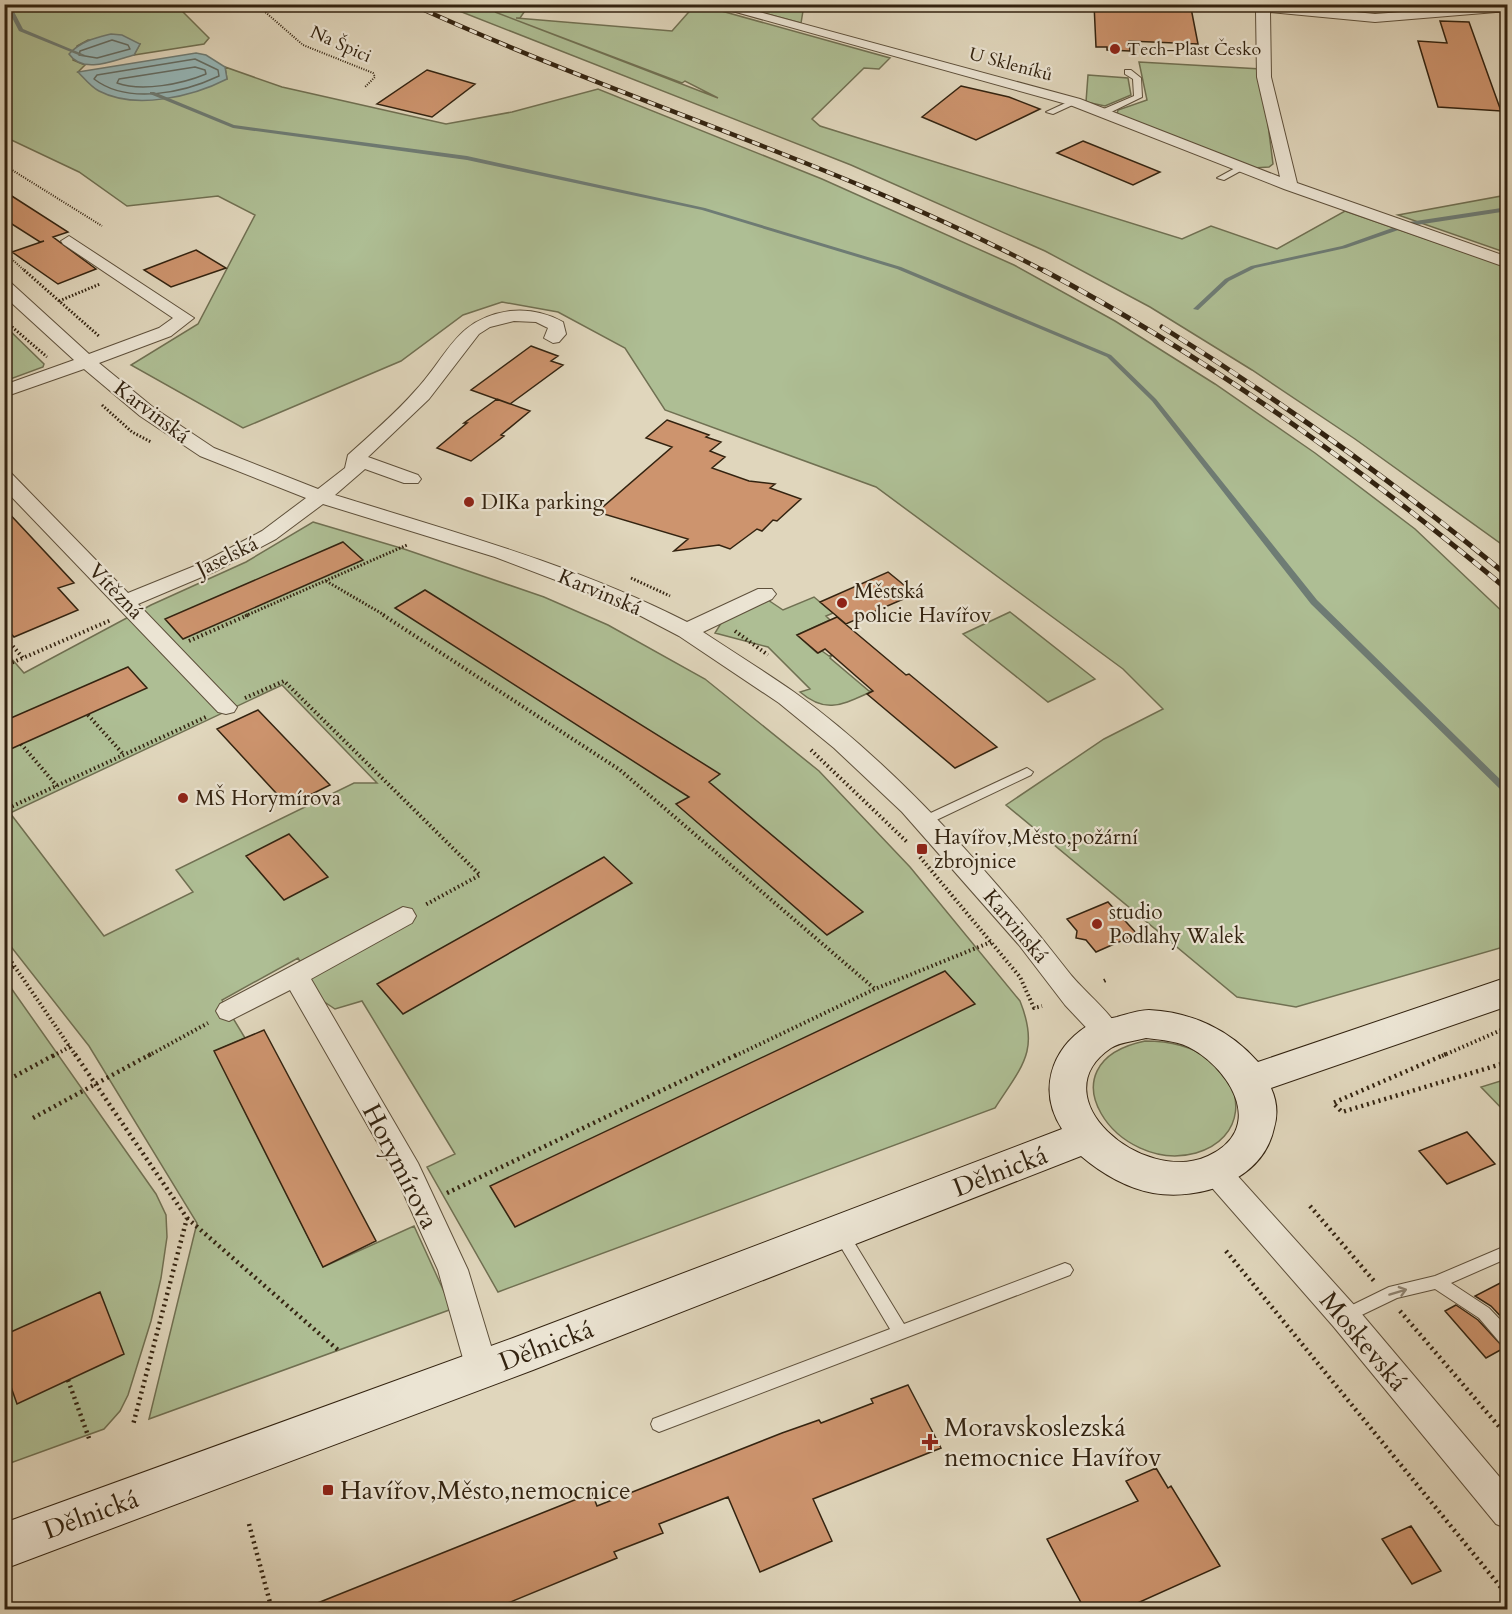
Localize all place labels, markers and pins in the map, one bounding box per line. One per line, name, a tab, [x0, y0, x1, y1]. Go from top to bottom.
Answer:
place label: Tech-Plast Česko	[1127, 37, 1262, 62]
marker: Tech-Plast Česko	[1108, 42, 1122, 56]
place label: DIKa parking	[481, 488, 605, 517]
marker: DIKa parking	[462, 495, 476, 509]
place label: Městská policie Havířov	[854, 577, 992, 630]
marker: Městská policie Havířov	[835, 596, 849, 610]
place label: MŠ Horymírova	[195, 783, 341, 813]
marker: MŠ Horymírova	[176, 791, 190, 805]
place label: Havířov,Město,požární zbrojnice	[934, 823, 1138, 876]
marker: Havířov,Město,požární zbrojnice	[915, 842, 929, 856]
place label: studio Podlahy Walek	[1109, 898, 1246, 951]
marker: studio Podlahy Walek	[1090, 917, 1104, 931]
place label: Moravskoslezská nemocnice Havířov	[944, 1410, 1162, 1475]
marker: Moravskoslezská nemocnice Havířov	[921, 1433, 939, 1451]
place label: Havířov,Město,nemocnice	[340, 1473, 631, 1508]
marker: Havířov,Město,nemocnice	[321, 1483, 335, 1497]

